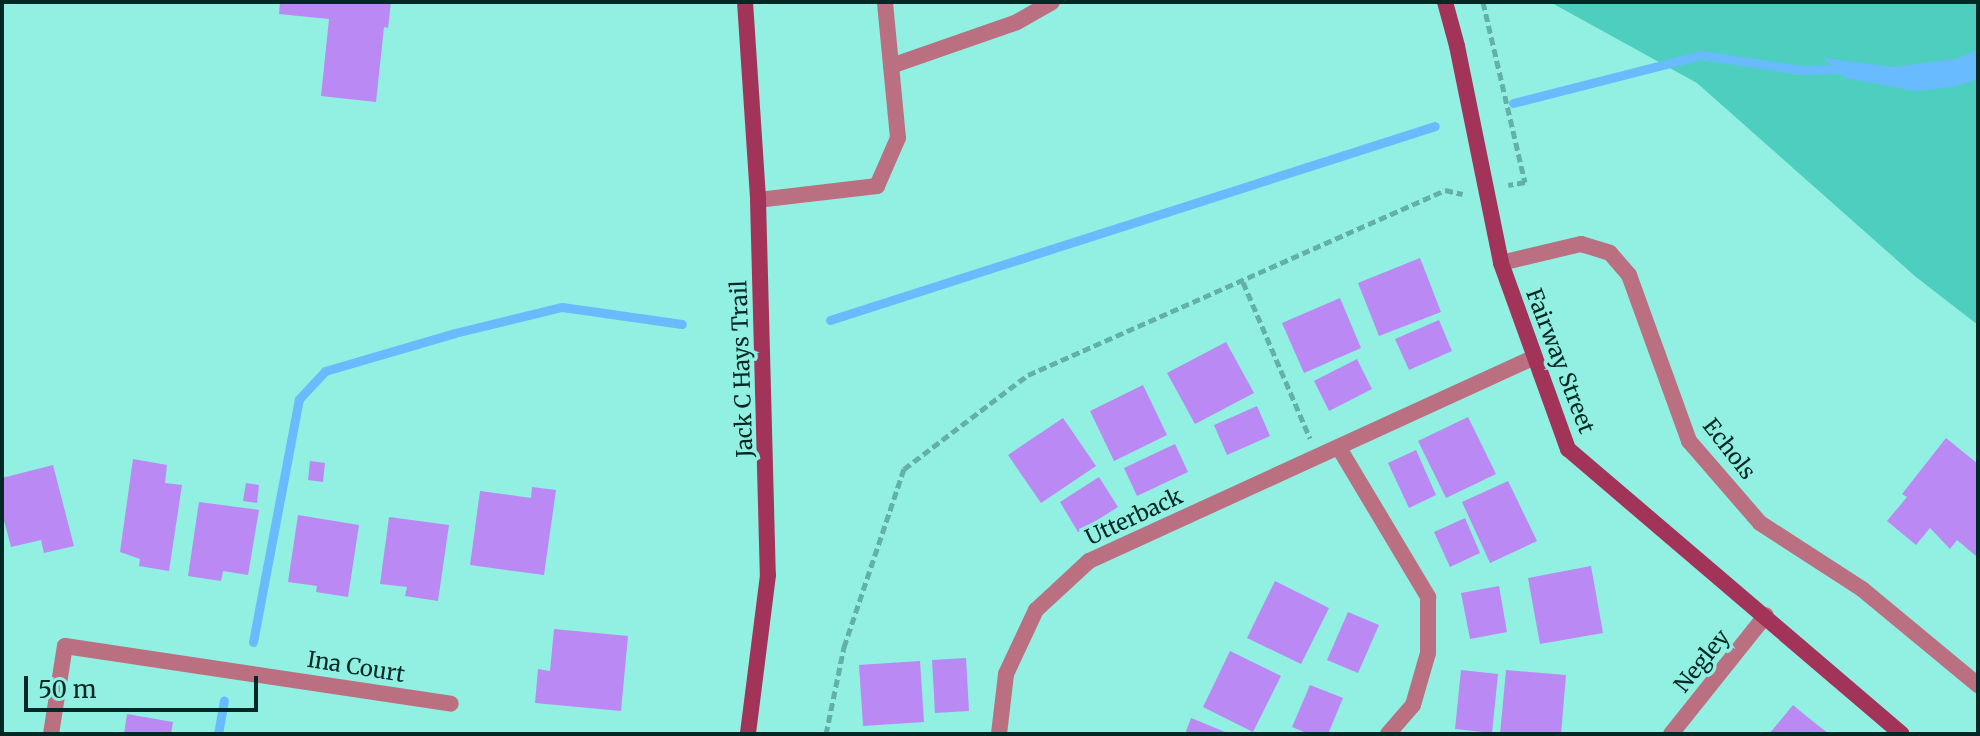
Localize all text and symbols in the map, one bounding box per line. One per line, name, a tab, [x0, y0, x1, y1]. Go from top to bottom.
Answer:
street label: Jack C Hays Trail	[726, 280, 758, 458]
street label: Fairway Street	[1520, 285, 1600, 437]
street label: Echols	[1697, 413, 1761, 485]
street label: Utterback	[1081, 483, 1187, 551]
street label: Negley	[1669, 624, 1735, 698]
street label: Ina Court	[305, 646, 407, 688]
scale bar	[28, 660, 262, 710]
text: 50 m	[38, 674, 97, 705]

